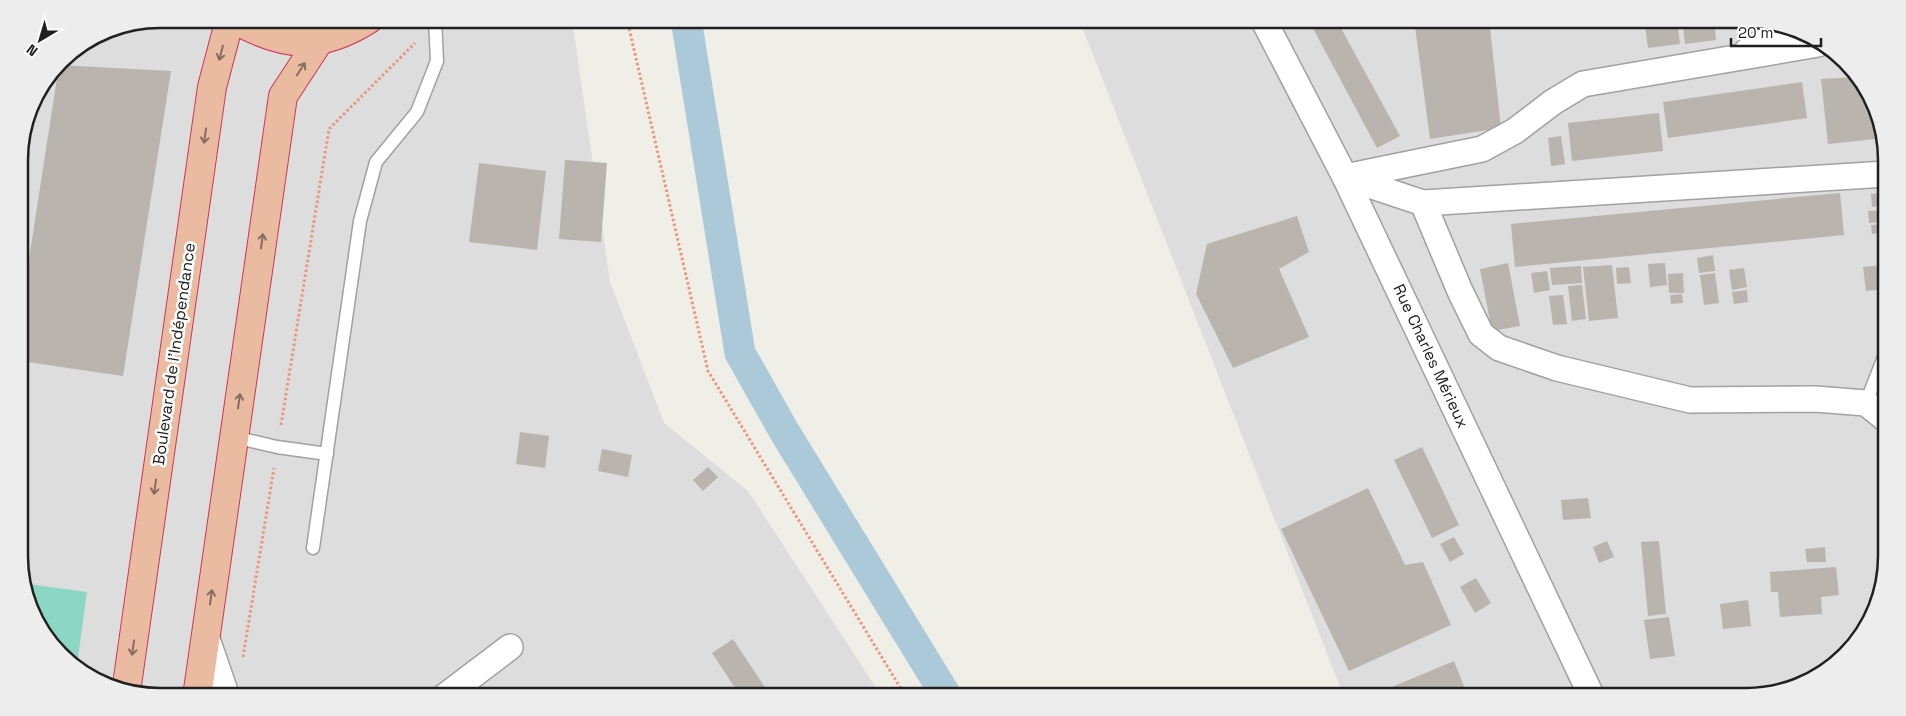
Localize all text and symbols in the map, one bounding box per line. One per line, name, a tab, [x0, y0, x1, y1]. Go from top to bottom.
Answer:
north arrow	[15, 15, 65, 65]
scale bar	[1731, 15, 1821, 47]
text: 20 m	[1738, 23, 1773, 42]
text: N	[23, 40, 41, 60]
one-way arrow	[216, 45, 225, 61]
one-way arrow	[296, 62, 306, 76]
one-way arrow	[200, 127, 210, 143]
one-way arrow	[257, 233, 267, 249]
street label: Boulevard de l'Indépendance	[148, 241, 200, 467]
street label: Rue Charles Mérieux	[1388, 281, 1474, 431]
one-way arrow	[234, 394, 244, 410]
one-way arrow	[150, 479, 160, 495]
one-way arrow	[206, 589, 216, 605]
one-way arrow	[127, 640, 137, 656]

